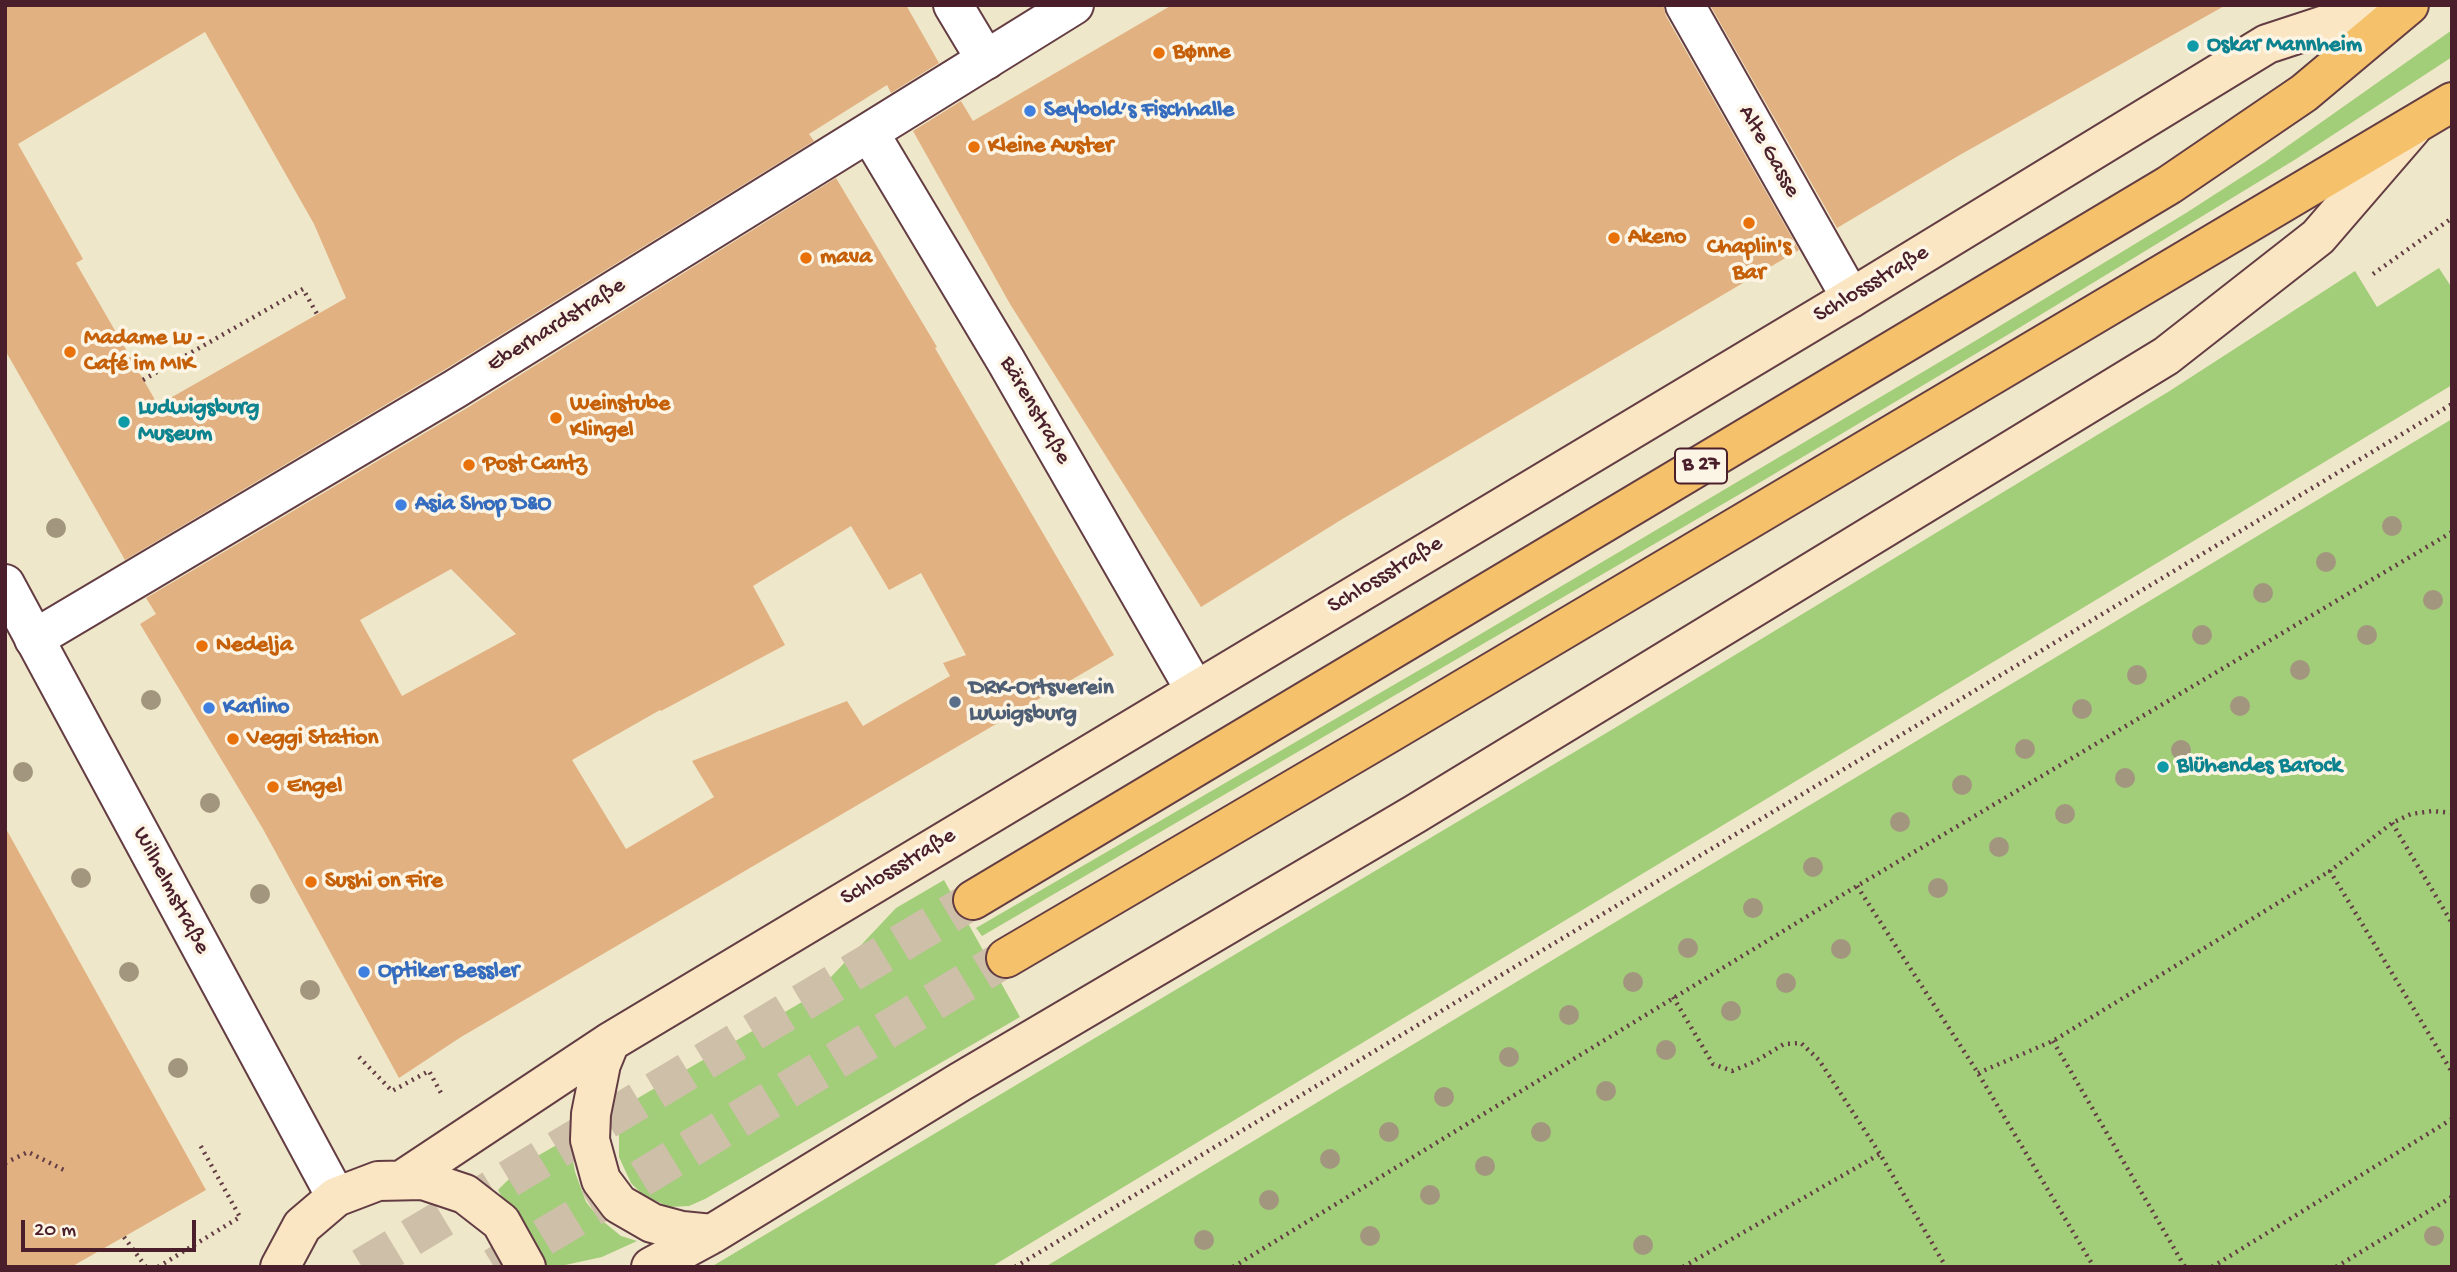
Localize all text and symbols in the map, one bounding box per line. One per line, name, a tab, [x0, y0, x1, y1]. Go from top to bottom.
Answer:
place label: Oskar Mannheim	[2207, 32, 2362, 60]
marker: Oskar Mannheim	[2185, 38, 2201, 54]
place label: Bønne	[1173, 39, 1230, 67]
marker: Bønne	[1151, 45, 1167, 61]
place label: Seybold’s Fischhalle	[1044, 97, 1234, 125]
street label: Alte Gasse	[1731, 101, 1805, 203]
marker: Seybold’s Fischhalle	[1022, 103, 1038, 119]
place label: Kleine Auster	[988, 133, 1113, 161]
marker: Kleine Auster	[966, 139, 982, 155]
marker: Chaplin's Bar	[1741, 215, 1757, 231]
place label: Akeno	[1628, 224, 1687, 252]
marker: Akeno	[1606, 230, 1622, 246]
place label: Chaplin's Bar	[1707, 234, 1791, 288]
street label: Schlossstraße	[1809, 240, 1935, 330]
place label: mava	[820, 244, 872, 272]
marker: mava	[798, 250, 814, 266]
street label: Eberhardstraße	[483, 272, 631, 380]
place label: Madame Lu - Café im MIK	[84, 325, 205, 379]
marker: Madame Lu - Café im MIK	[62, 344, 78, 360]
street label: Bärenstraße	[992, 352, 1076, 470]
place label: Weinstube Klingel	[570, 391, 670, 445]
place label: Ludwigsburg Museum	[138, 395, 259, 449]
marker: Weinstube Klingel	[548, 410, 564, 426]
marker: Ludwigsburg Museum	[116, 414, 132, 430]
road number: B 27	[1675, 448, 1727, 484]
place label: Post Cantz	[483, 451, 587, 479]
marker: Post Cantz	[461, 457, 477, 473]
place label: Asia Shop D&O	[415, 491, 551, 519]
marker: Asia Shop D&O	[393, 497, 409, 513]
street label: Schlossstraße	[1323, 531, 1449, 621]
place label: Nedelja	[216, 632, 293, 660]
marker: Nedelja	[194, 638, 210, 654]
place label: DRK-Ortsverein Luwigsburg	[969, 675, 1114, 729]
place label: Karlino	[223, 694, 289, 722]
marker: DRK-Ortsverein Luwigsburg	[947, 694, 963, 710]
marker: Karlino	[201, 700, 217, 716]
place label: Veggi Station	[247, 725, 378, 753]
marker: Veggi Station	[225, 731, 241, 747]
place label: Blühendes Barock	[2177, 753, 2342, 781]
marker: Blühendes Barock	[2155, 759, 2171, 775]
place label: Engel	[287, 773, 342, 801]
marker: Engel	[265, 779, 281, 795]
street label: Wilhelmstraße	[125, 823, 215, 959]
street label: Schlossstraße	[836, 823, 962, 913]
place label: Sushi on Fire	[325, 868, 443, 896]
marker: Sushi on Fire	[303, 874, 319, 890]
place label: Optiker Bessler	[378, 958, 519, 986]
marker: Optiker Bessler	[356, 964, 372, 980]
scale bar	[24, 1206, 200, 1250]
text: 20 m	[34, 1219, 76, 1244]

